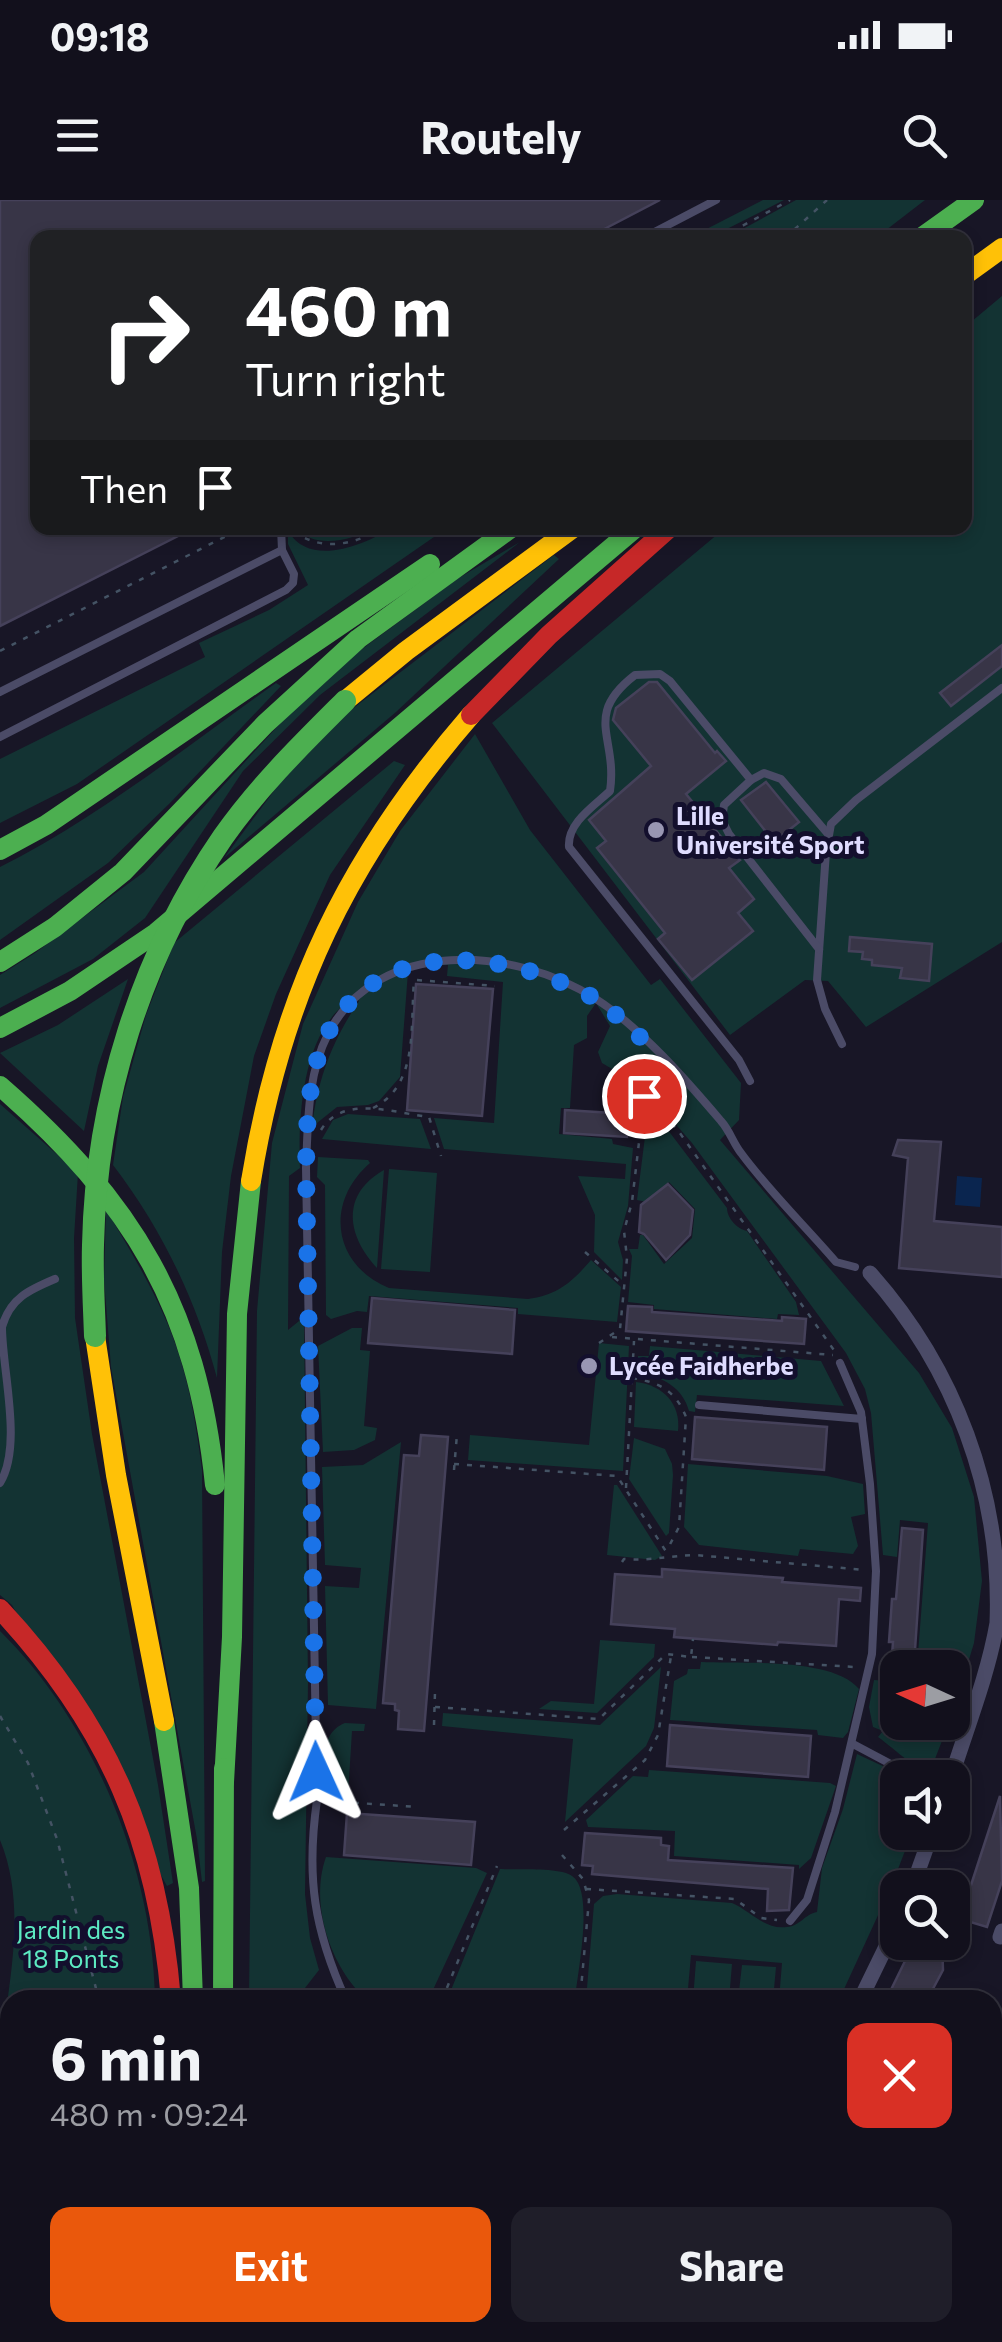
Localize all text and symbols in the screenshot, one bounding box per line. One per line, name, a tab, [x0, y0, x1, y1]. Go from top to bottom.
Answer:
text: 09:18	[50, 12, 149, 59]
icon: menu	[50, 108, 105, 163]
text: Routely	[420, 108, 582, 163]
icon: search	[897, 108, 952, 163]
text: 460 m	[245, 265, 452, 350]
icon: right	[80, 270, 210, 400]
text: Turn right	[245, 350, 446, 405]
icon: arrive	[188, 460, 243, 515]
text: Then	[80, 464, 168, 511]
place label: Lille Université Sport	[676, 800, 864, 859]
marker: Lille Université Sport	[645, 819, 667, 841]
pin	[602, 1054, 687, 1139]
icon: arrive	[617, 1069, 672, 1124]
place label: Lycée Faidherbe	[609, 1350, 794, 1380]
marker: Lycée Faidherbe	[578, 1355, 600, 1377]
north arrow	[880, 1650, 970, 1740]
map controls	[880, 1650, 970, 1960]
position arrow	[264, 1720, 368, 1824]
button: sound	[880, 1760, 970, 1850]
button: search	[880, 1870, 970, 1960]
park label: Jardin des 18 Ponts	[17, 1914, 125, 1973]
text: 6 min	[50, 2019, 202, 2092]
button: close	[847, 2023, 952, 2128]
text: 480 m · 09:24	[50, 2093, 248, 2133]
button: Exit	[50, 2207, 491, 2322]
button: Share	[511, 2207, 952, 2322]

